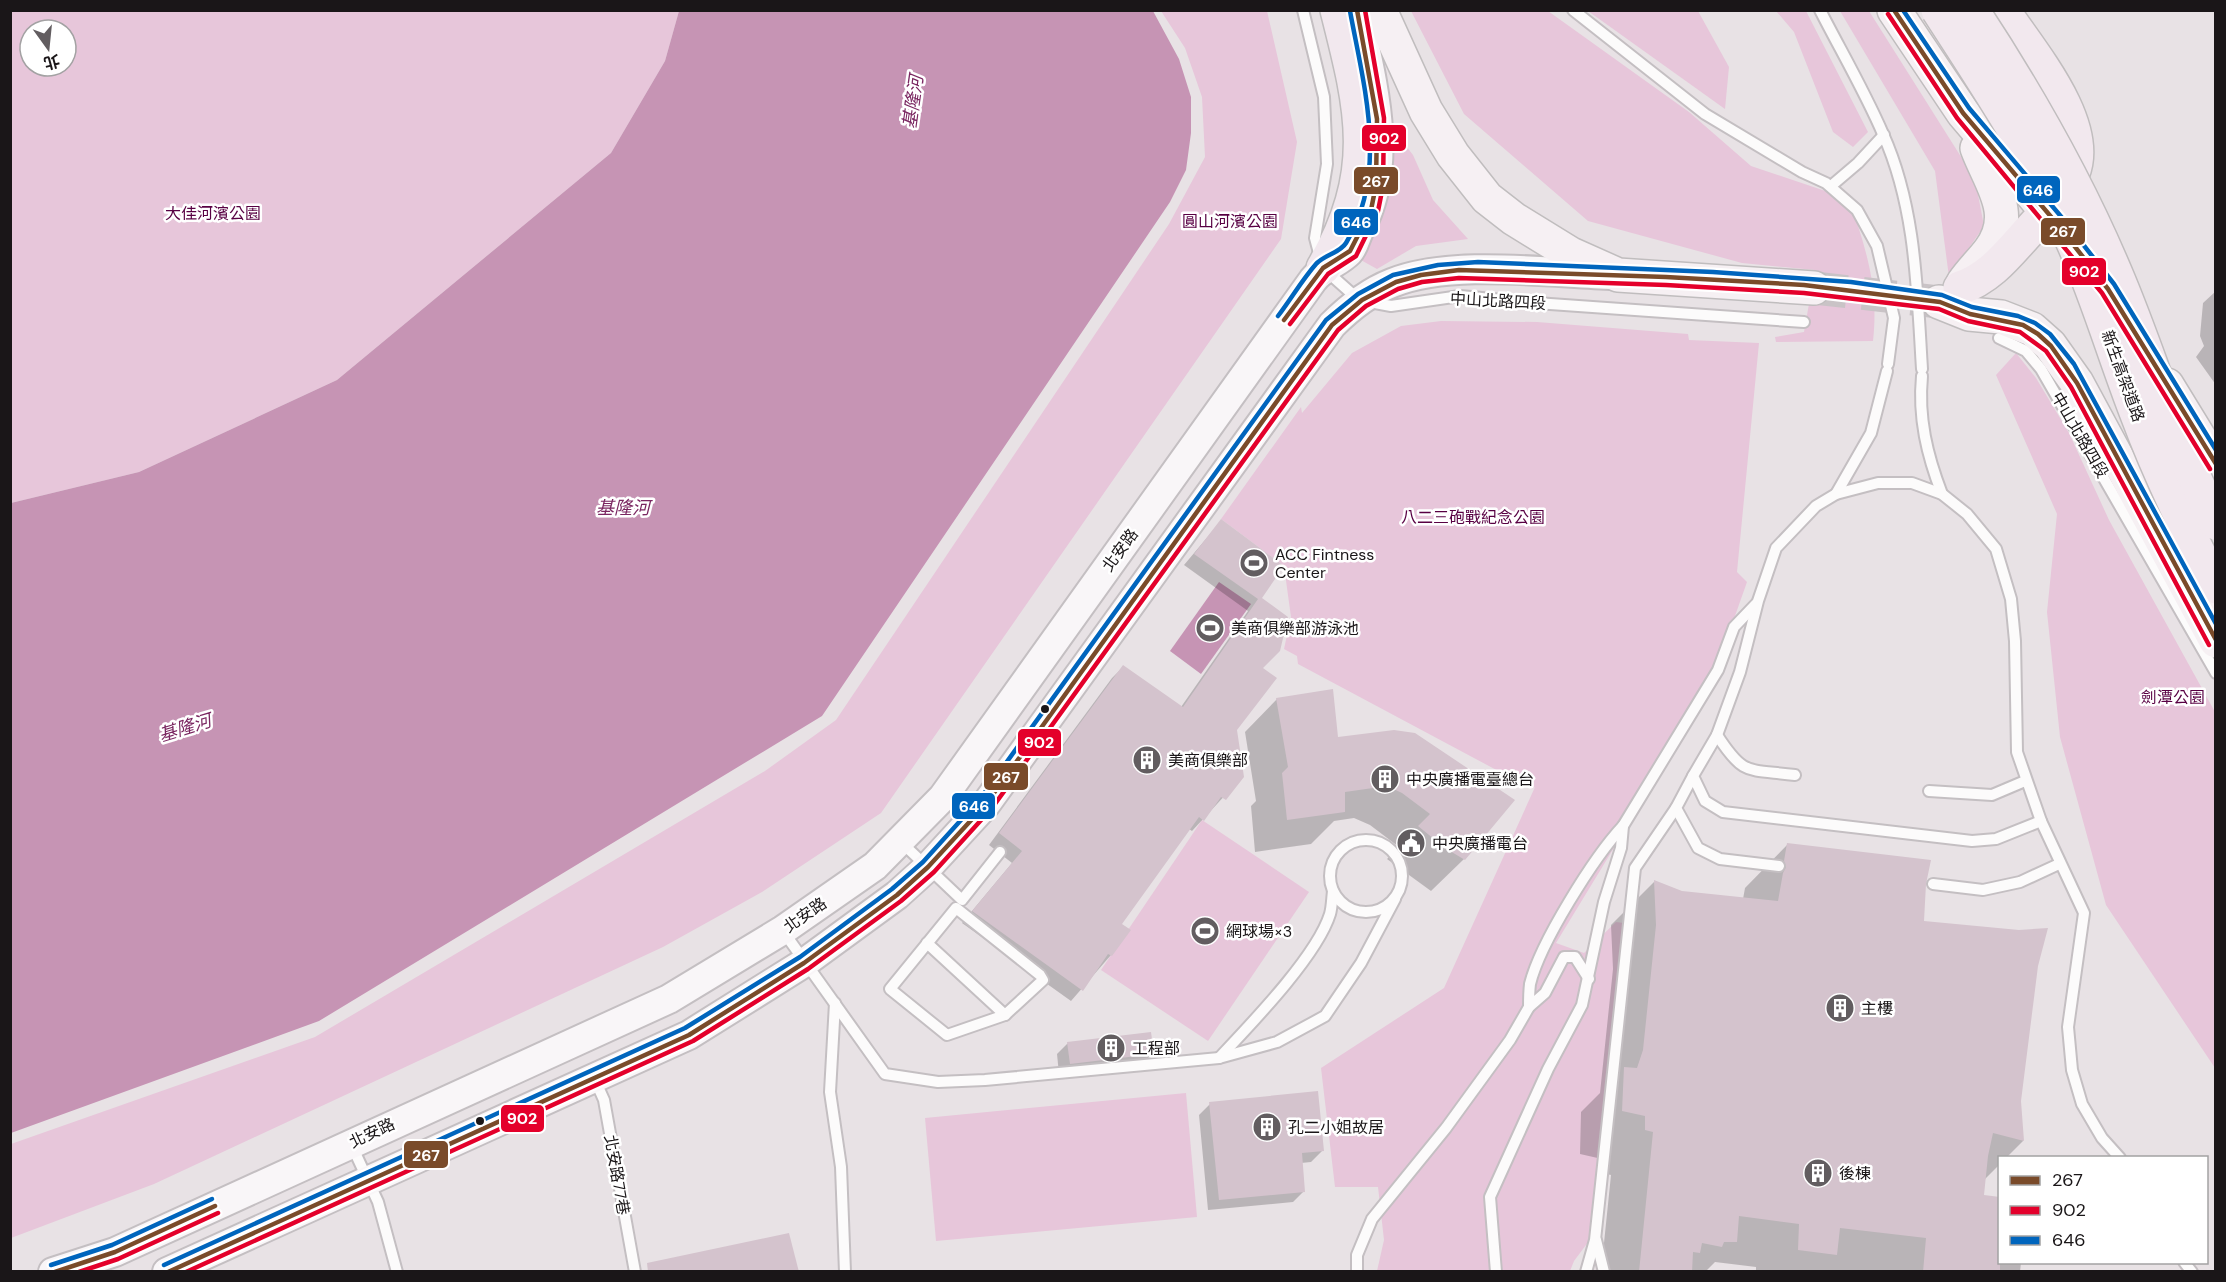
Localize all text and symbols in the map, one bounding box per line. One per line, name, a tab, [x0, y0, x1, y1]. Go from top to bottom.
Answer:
north arrow	[18, 18, 78, 78]
text: 北	[41, 50, 62, 74]
water label: 基隆河	[897, 71, 929, 130]
line badge: 902	[1361, 124, 1407, 152]
text: 902	[1369, 128, 1399, 149]
line badge: 267	[1353, 166, 1399, 195]
text: 267	[1362, 171, 1390, 192]
line badge: 646	[2016, 175, 2061, 204]
text: 646	[2023, 180, 2053, 201]
park label: 大佳河濱公園	[165, 203, 261, 224]
line badge: 646	[1333, 208, 1379, 236]
park label: 圓山河濱公園	[1182, 211, 1278, 232]
text: 646	[1341, 212, 1371, 233]
line badge: 267	[2040, 217, 2086, 246]
text: 267	[2049, 221, 2077, 242]
line badge: 902	[2061, 257, 2107, 286]
text: 902	[2069, 261, 2099, 282]
street label: 中山北路四段	[1450, 288, 1546, 314]
street label: 新生高架道路	[2097, 327, 2149, 425]
street label: 中山北路四段	[2047, 388, 2113, 482]
water label: 基隆河	[596, 496, 653, 520]
park label: 八二三砲戰紀念公園	[1401, 507, 1545, 528]
street label: 北安路	[1097, 524, 1143, 576]
place label: ACC Fintness Center	[1275, 544, 1374, 583]
sports icon: ACC Fintness Center	[1238, 547, 1270, 579]
sports icon: 美商俱樂部游泳池	[1194, 612, 1226, 644]
place label: 美商俱樂部游泳池	[1231, 618, 1359, 639]
park label: 劍潭公園	[2141, 687, 2205, 708]
unlabelled marker	[1039, 703, 1051, 715]
water label: 基隆河	[156, 708, 217, 747]
line badge: 902	[1017, 728, 1062, 757]
text: 902	[1024, 732, 1054, 753]
building icon: 美商俱樂部	[1131, 744, 1163, 776]
place label: 美商俱樂部	[1168, 750, 1248, 771]
line badge: 267	[983, 762, 1029, 791]
building icon: 中央廣播電臺總台	[1369, 763, 1401, 795]
text: 267	[992, 767, 1020, 788]
place label: 中央廣播電臺總台	[1406, 769, 1534, 790]
line badge: 646	[951, 792, 996, 820]
text: 646	[959, 796, 989, 817]
public building icon: 中央廣播電台	[1395, 827, 1427, 859]
place label: 中央廣播電台	[1432, 833, 1528, 854]
street label: 北安路	[779, 893, 831, 937]
sports icon: 網球場×3	[1189, 915, 1221, 947]
place label: 網球場×3	[1226, 921, 1292, 942]
building icon: 主樓	[1824, 992, 1856, 1024]
place label: 主樓	[1861, 998, 1893, 1019]
building icon: 工程部	[1095, 1032, 1127, 1064]
place label: 工程部	[1132, 1038, 1180, 1059]
line badge: 902	[500, 1104, 545, 1133]
text: 902	[507, 1108, 537, 1129]
building icon: 孔二小姐故居	[1251, 1111, 1283, 1143]
street label: 北安路	[346, 1113, 398, 1153]
unlabelled marker	[474, 1115, 486, 1127]
place label: 孔二小姐故居	[1288, 1117, 1384, 1138]
street label: 北安路77巷	[600, 1133, 634, 1217]
line badge: 267	[403, 1140, 449, 1169]
text: 267	[412, 1145, 440, 1166]
legend	[1998, 1156, 2208, 1264]
building icon: 後棟	[1802, 1157, 1834, 1189]
place label: 後棟	[1839, 1163, 1871, 1184]
text: 267	[2052, 1168, 2083, 1192]
text: 902	[2052, 1198, 2086, 1222]
text: 646	[2052, 1228, 2086, 1252]

